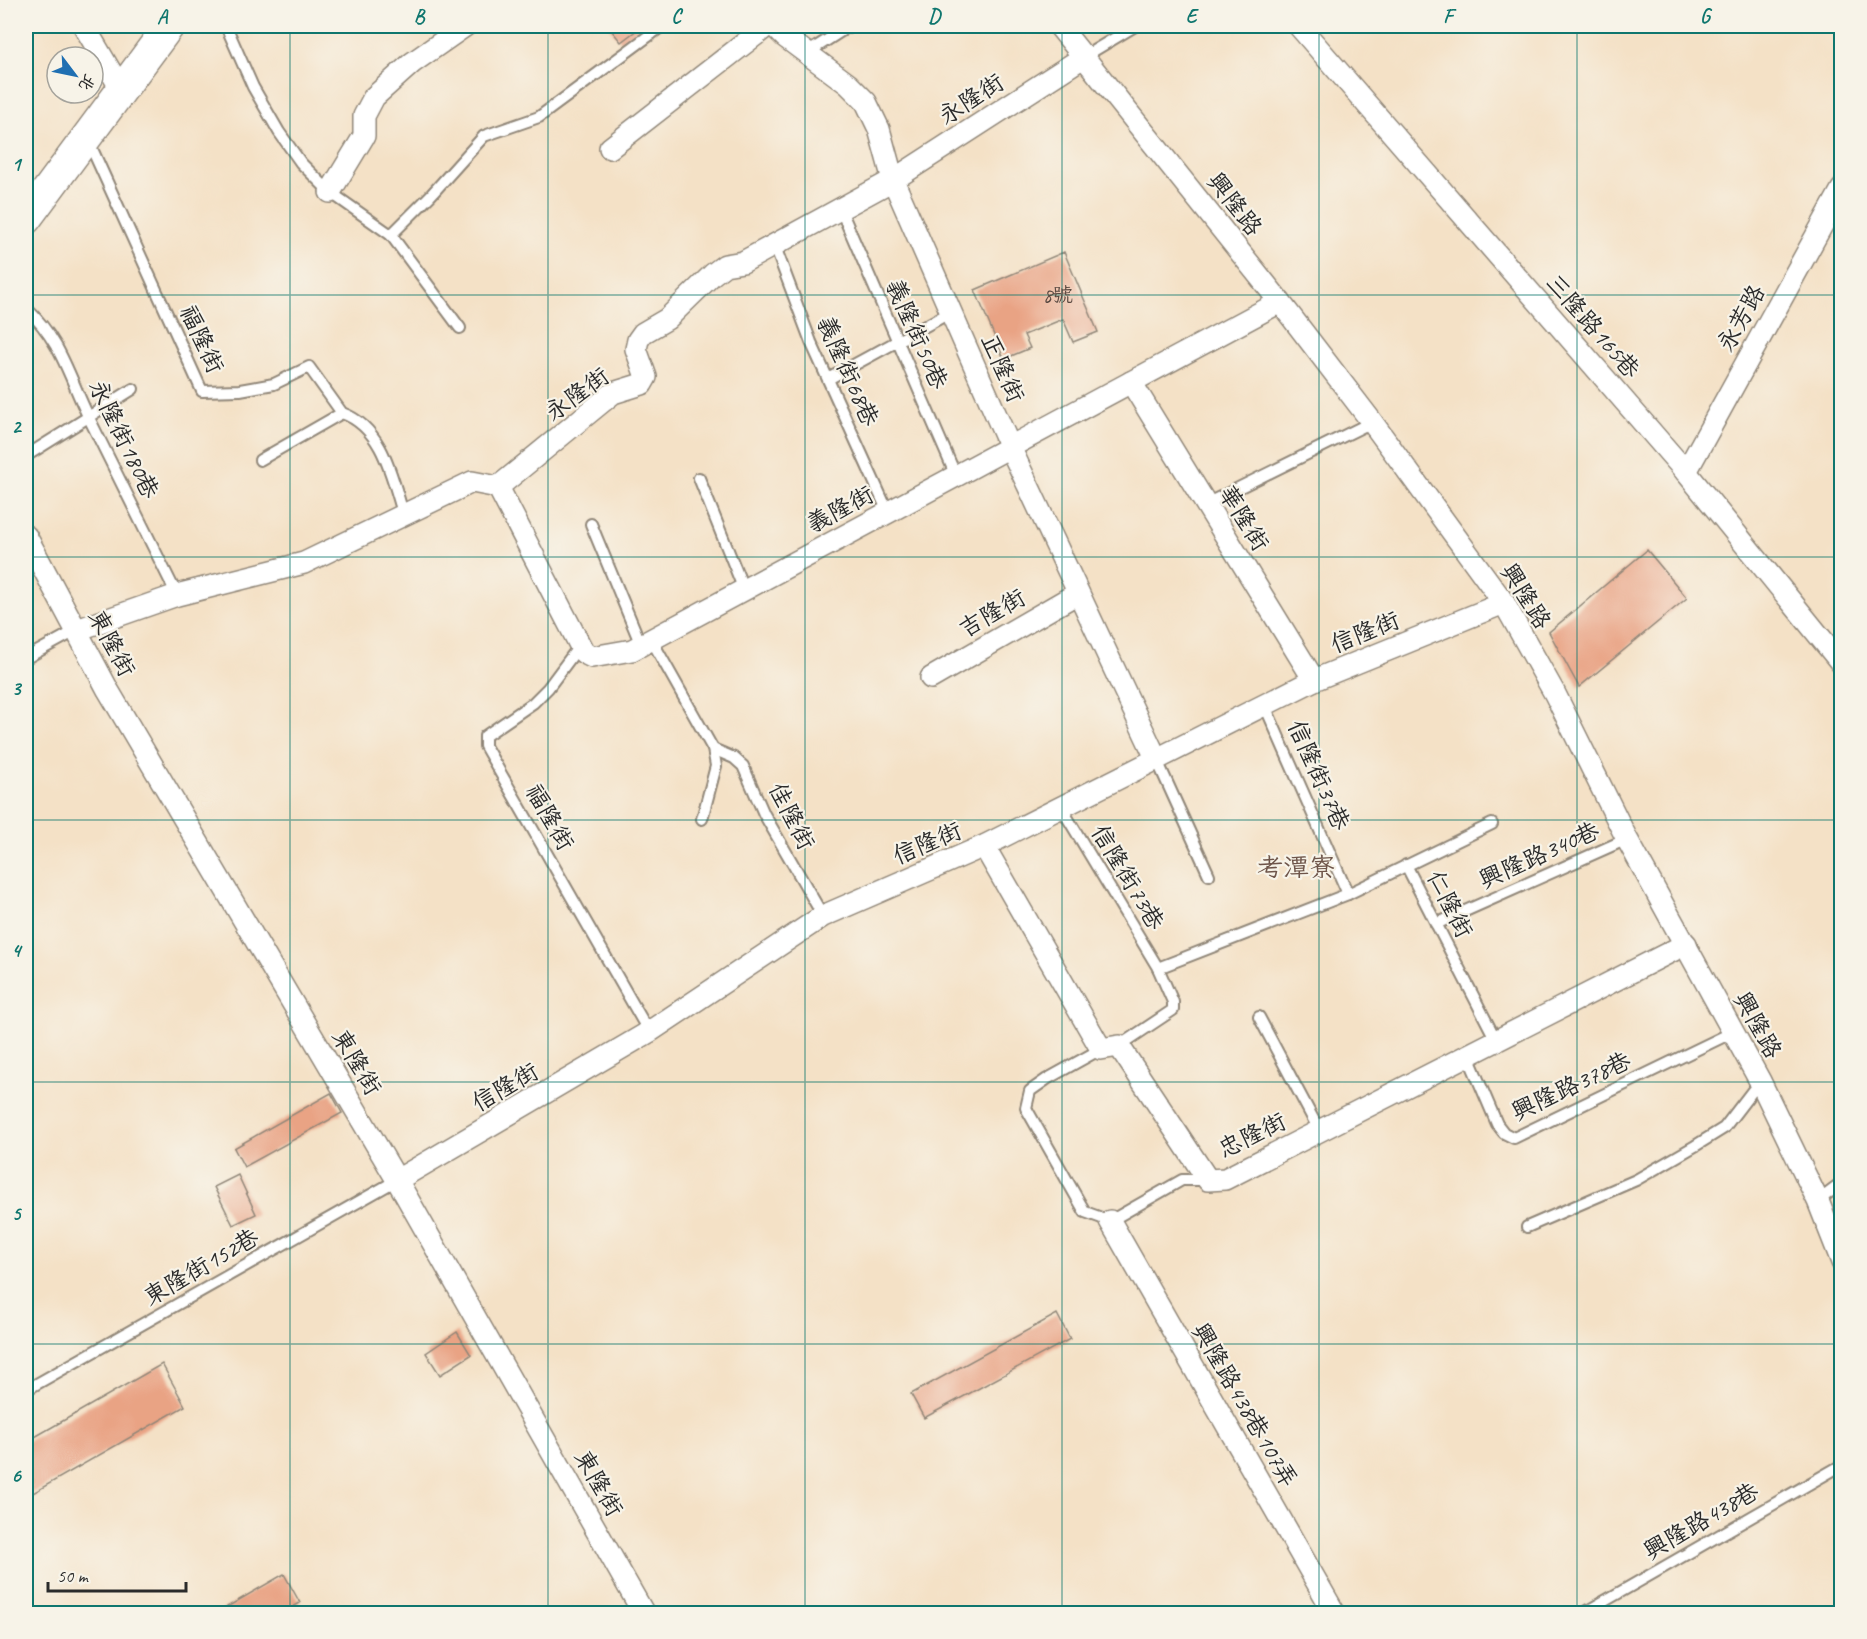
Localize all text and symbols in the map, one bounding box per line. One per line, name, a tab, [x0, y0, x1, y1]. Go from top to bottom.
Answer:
text: A	[157, 4, 169, 29]
text: B	[414, 4, 426, 29]
text: C	[671, 4, 683, 29]
text: D	[928, 4, 942, 29]
text: E	[1186, 4, 1200, 29]
text: F	[1443, 4, 1457, 29]
text: G	[1700, 4, 1713, 29]
north arrow	[45, 45, 105, 105]
street label: 永隆街	[933, 67, 1009, 131]
text: 北	[74, 70, 100, 95]
text: 1	[12, 152, 23, 177]
street label: 興隆路	[1201, 166, 1269, 242]
street label: 三隆路165巷	[1540, 268, 1646, 384]
street label: 義隆街50巷	[879, 274, 955, 394]
street label: 永芳路	[1710, 279, 1772, 357]
house number: 8號	[1043, 282, 1073, 308]
street label: 福隆街	[173, 300, 231, 378]
street label: 義隆街68巷	[810, 311, 886, 431]
street label: 正隆街	[975, 329, 1031, 407]
street label: 永隆街	[539, 361, 615, 427]
street label: 永隆街180巷	[82, 375, 166, 503]
text: 2	[12, 414, 23, 439]
street label: 義隆街	[801, 479, 879, 539]
street label: 華隆街	[1212, 480, 1276, 556]
street label: 興隆路	[1494, 558, 1558, 634]
street label: 吉隆街	[953, 582, 1031, 644]
street label: 東隆街	[82, 604, 142, 682]
street label: 信隆街	[1326, 605, 1404, 659]
text: 3	[12, 676, 23, 701]
street label: 信隆街37巷	[1281, 715, 1357, 835]
street label: 佳隆街	[762, 777, 822, 855]
street label: 福隆街	[519, 778, 581, 856]
street label: 信隆街	[888, 815, 966, 871]
street label: 興隆路340巷	[1474, 815, 1604, 895]
street label: 信隆街73巷	[1085, 819, 1171, 935]
district label: 考潭寮	[1257, 851, 1335, 884]
street label: 仁隆街	[1420, 865, 1480, 943]
text: 4	[12, 938, 24, 963]
street label: 興隆路	[1727, 986, 1789, 1064]
street label: 東隆街	[326, 1023, 388, 1101]
street label: 興隆路378巷	[1506, 1045, 1636, 1127]
street label: 信隆街	[466, 1056, 544, 1118]
street label: 忠隆街	[1213, 1106, 1291, 1164]
text: 5	[12, 1201, 23, 1226]
street label: 東隆街152巷	[138, 1222, 264, 1312]
street label: 興隆路438巷107弄	[1186, 1317, 1304, 1493]
street label: 東隆街	[568, 1444, 630, 1522]
text: 6	[11, 1463, 22, 1488]
street label: 興隆路438巷	[1638, 1476, 1764, 1566]
scale bar	[48, 1555, 186, 1593]
text: 50 m	[57, 1565, 90, 1587]

